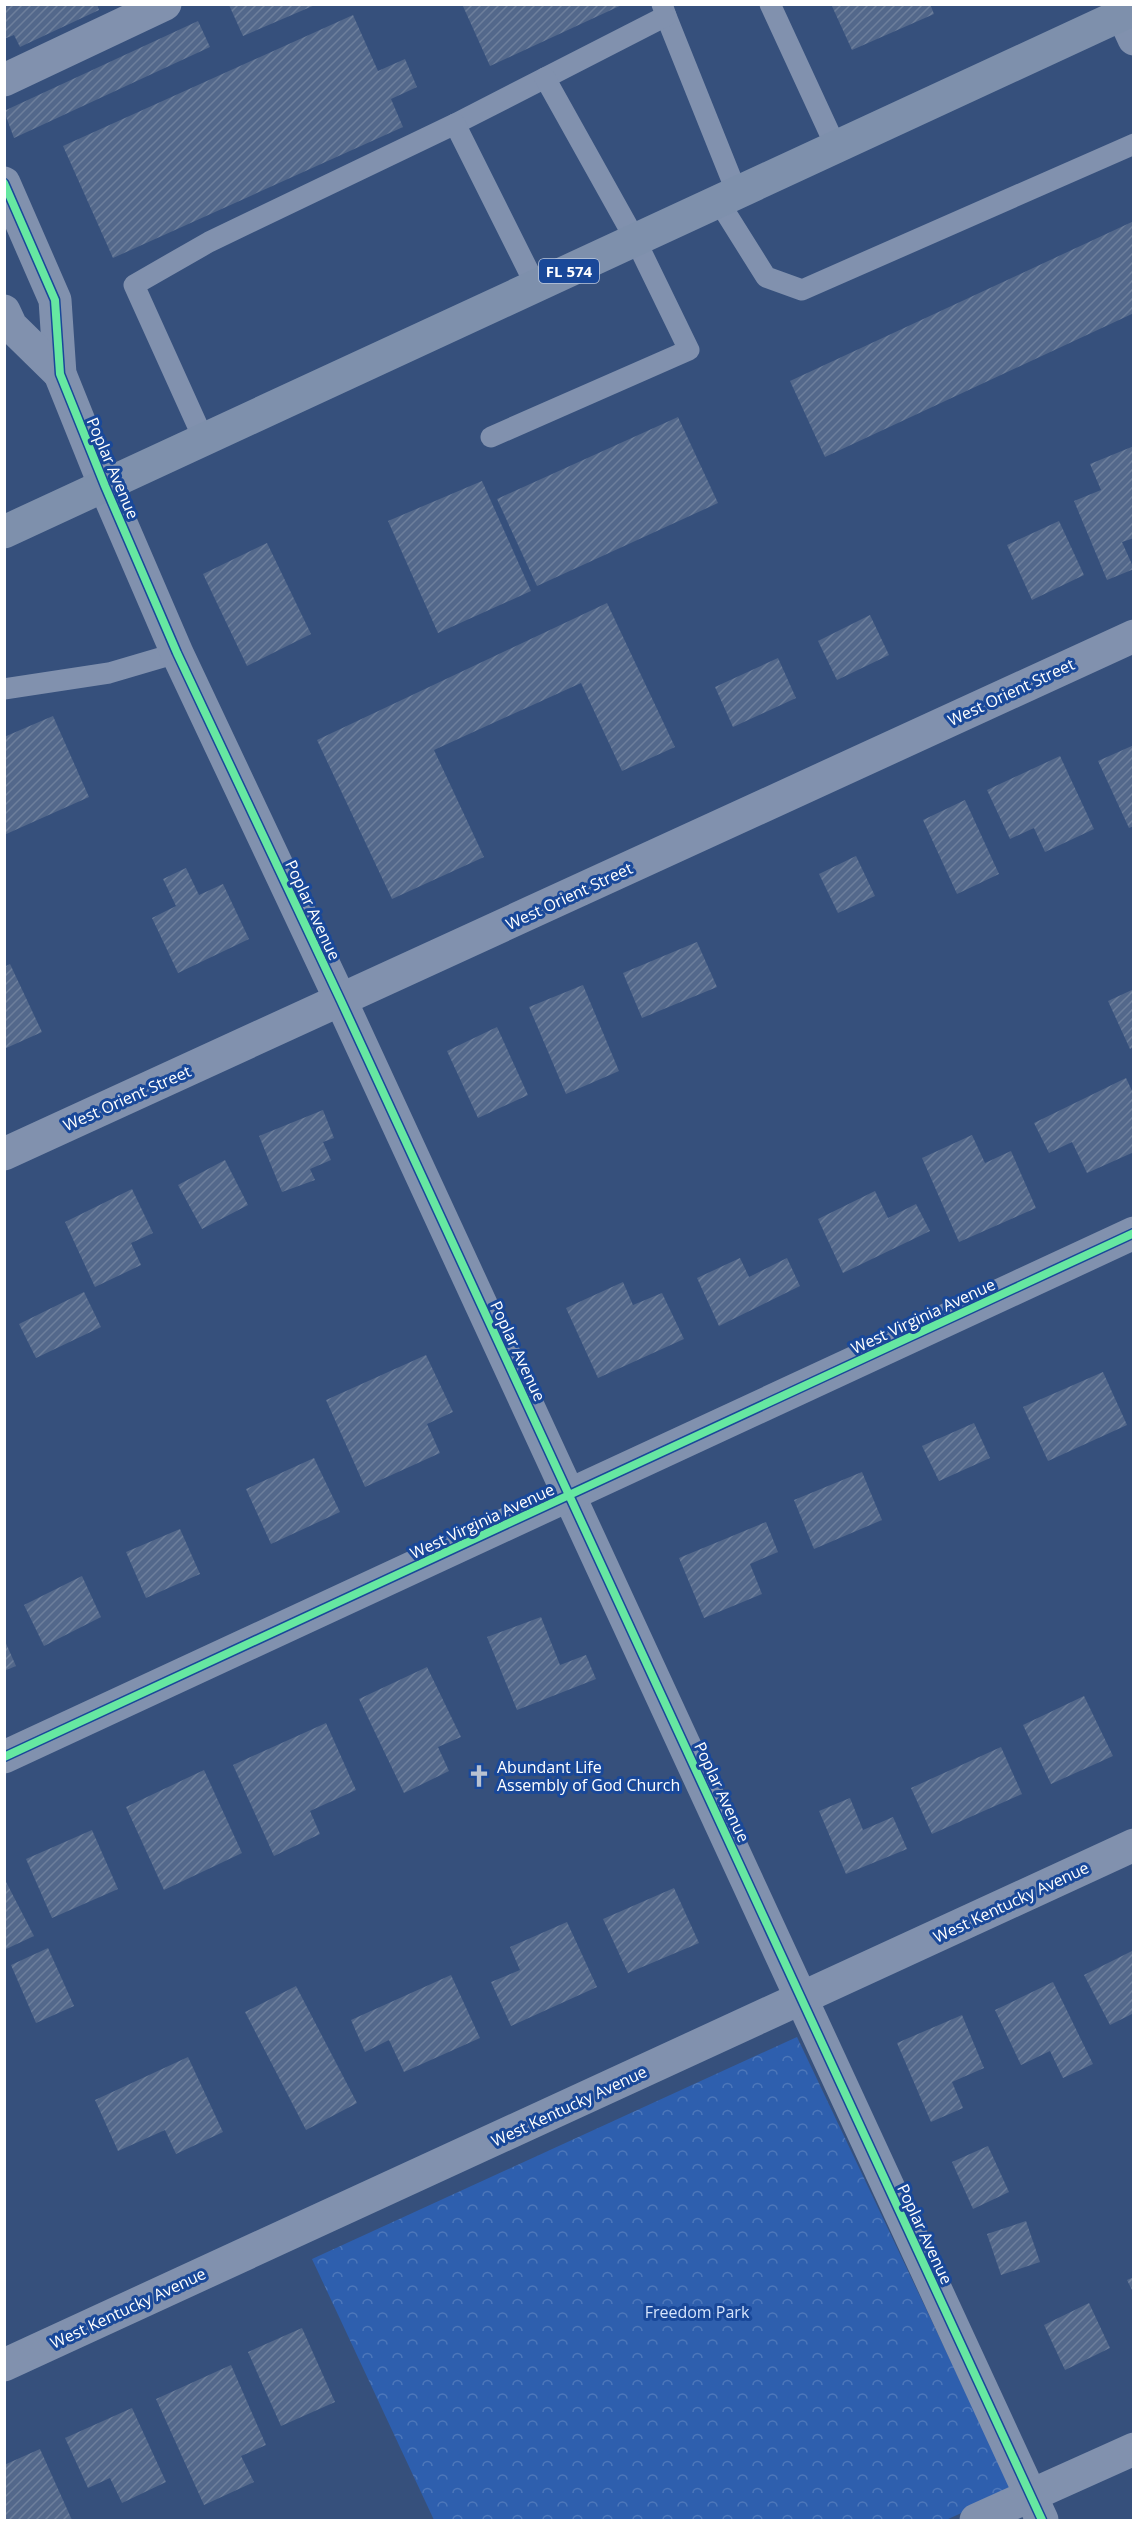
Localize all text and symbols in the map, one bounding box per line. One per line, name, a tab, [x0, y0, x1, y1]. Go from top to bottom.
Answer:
road number: FL 574	[539, 259, 599, 283]
street label: Poplar Avenue	[82, 414, 144, 522]
street label: West Orient Street	[944, 653, 1078, 731]
street label: Poplar Avenue	[280, 856, 346, 964]
street label: West Orient Street	[502, 857, 636, 935]
street label: West Orient Street	[60, 1060, 195, 1136]
street label: West Virginia Avenue	[847, 1273, 999, 1359]
street label: Poplar Avenue	[485, 1297, 551, 1405]
street label: West Virginia Avenue	[406, 1478, 558, 1564]
street label: Poplar Avenue	[689, 1738, 755, 1846]
place label: Abundant Life Assembly of God Church	[497, 1756, 680, 1796]
church icon: Abundant Life Assembly of God Church	[466, 1763, 492, 1789]
street label: West Kentucky Avenue	[930, 1856, 1092, 1948]
street label: West Kentucky Avenue	[488, 2060, 650, 2152]
street label: Poplar Avenue	[892, 2180, 958, 2288]
street label: West Kentucky Avenue	[47, 2262, 209, 2354]
park label: Freedom Park	[645, 2301, 750, 2323]

